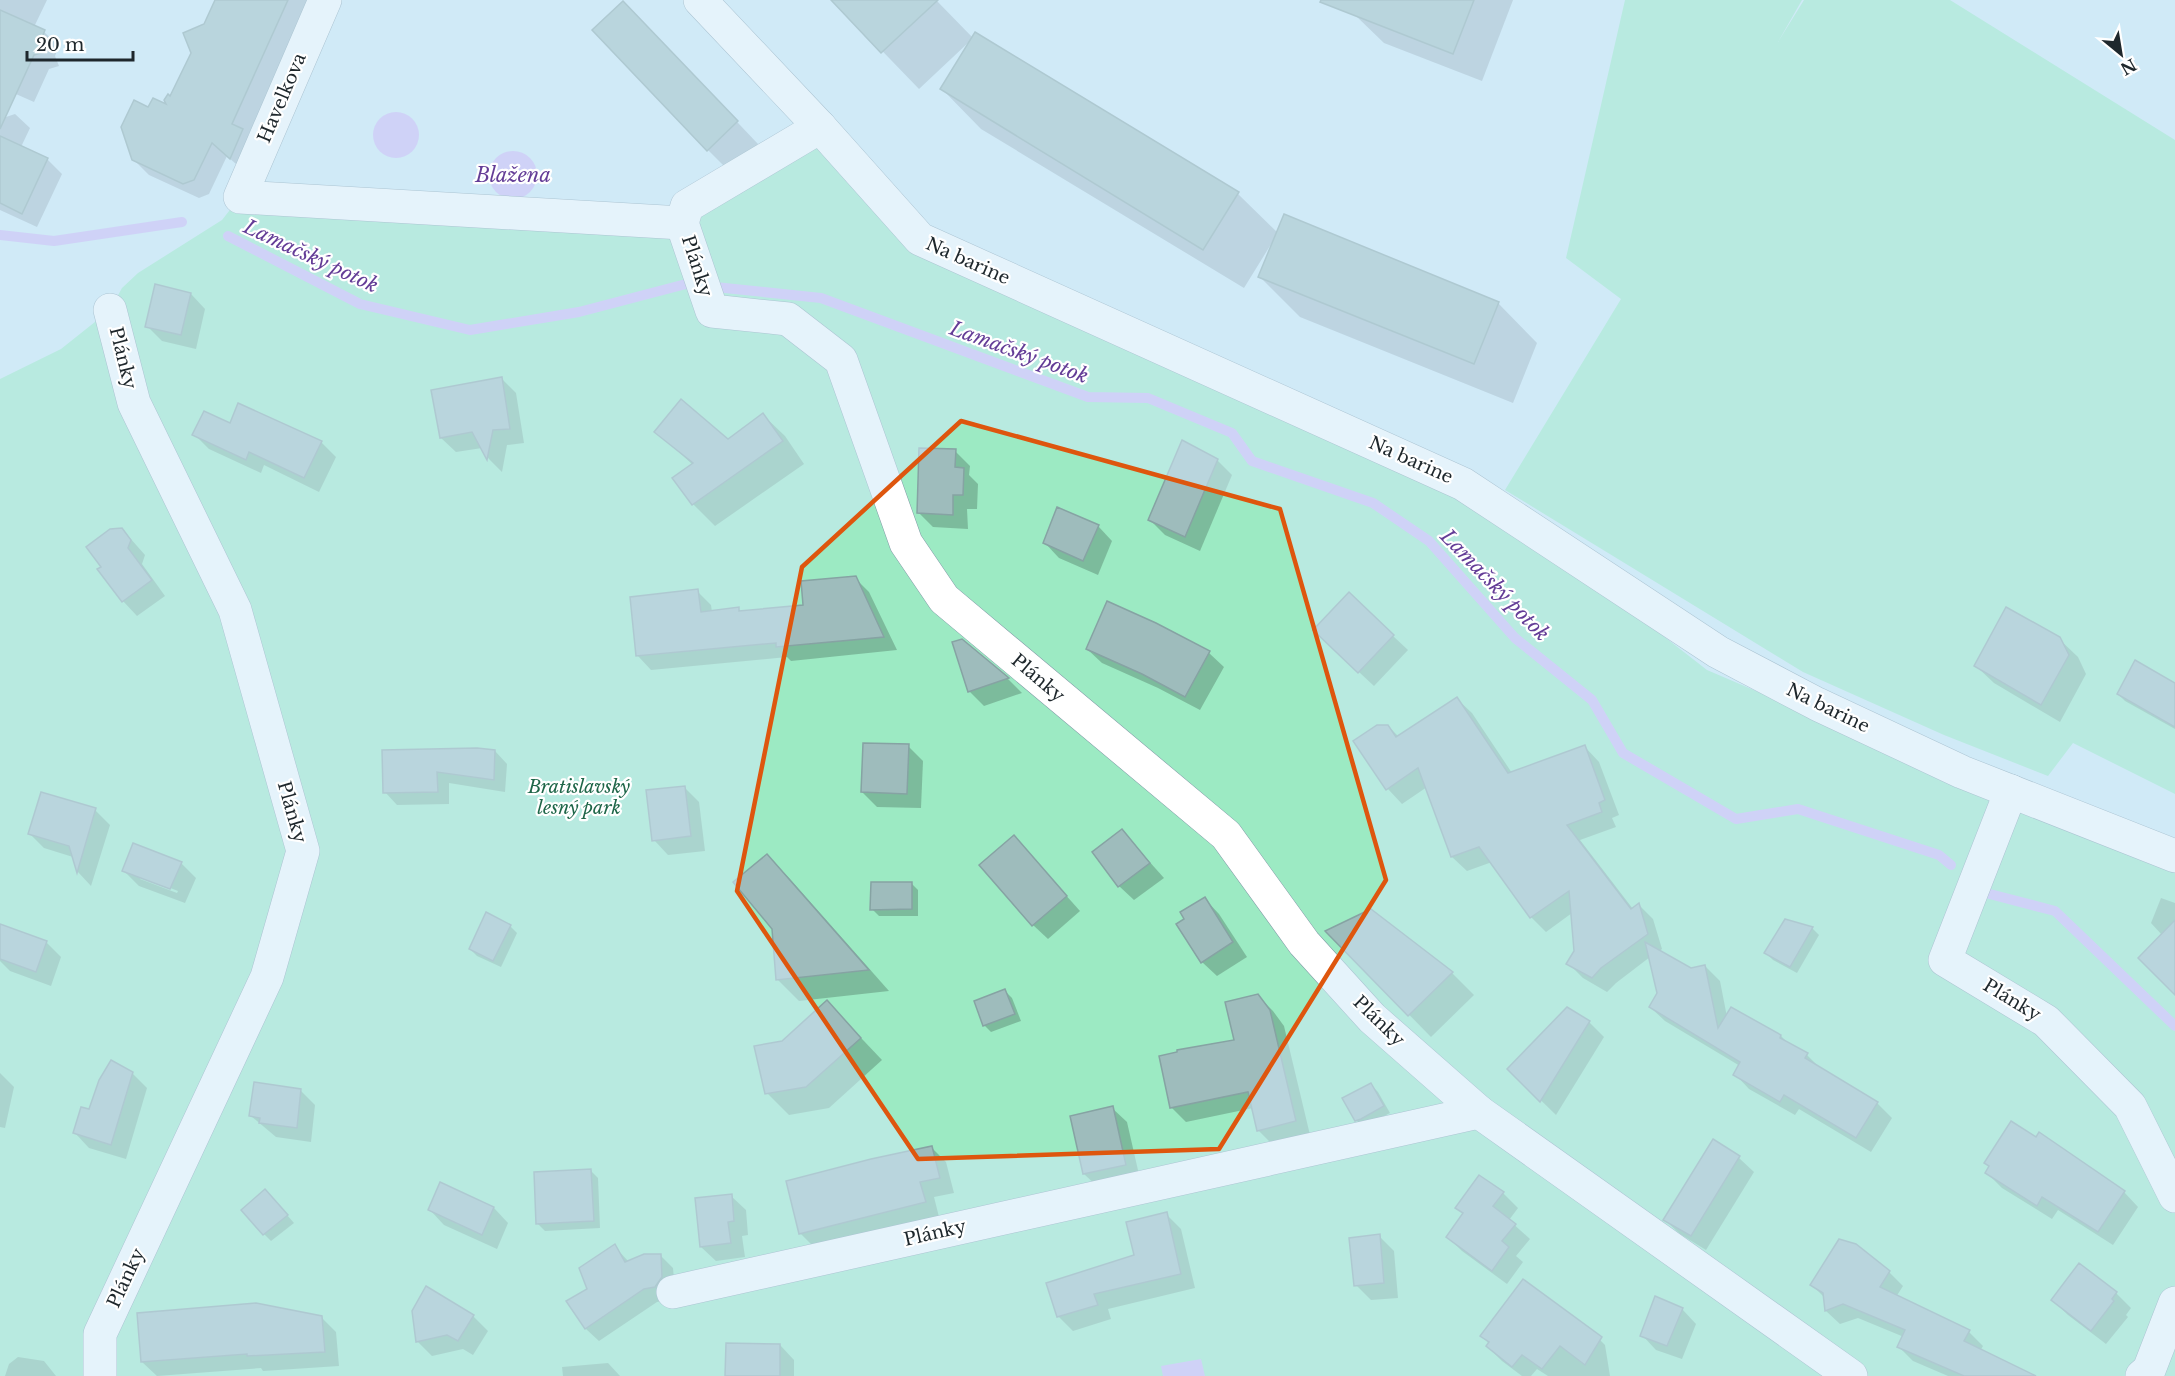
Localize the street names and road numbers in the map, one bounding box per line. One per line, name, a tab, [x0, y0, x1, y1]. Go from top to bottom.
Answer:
street label: Havelkova	[253, 50, 311, 146]
street label: Plánky	[677, 233, 717, 300]
street label: Na barine	[923, 233, 1013, 289]
street label: Plánky	[105, 325, 141, 392]
street label: Na barine	[1366, 432, 1456, 488]
street label: Plánky	[1007, 649, 1070, 707]
street label: Na barine	[1783, 678, 1873, 738]
street label: Plánky	[273, 779, 311, 846]
street label: Plánky	[1979, 974, 2045, 1026]
street label: Plánky	[1349, 991, 1410, 1051]
street label: Plánky	[902, 1215, 969, 1251]
street label: Plánky	[103, 1244, 150, 1311]

